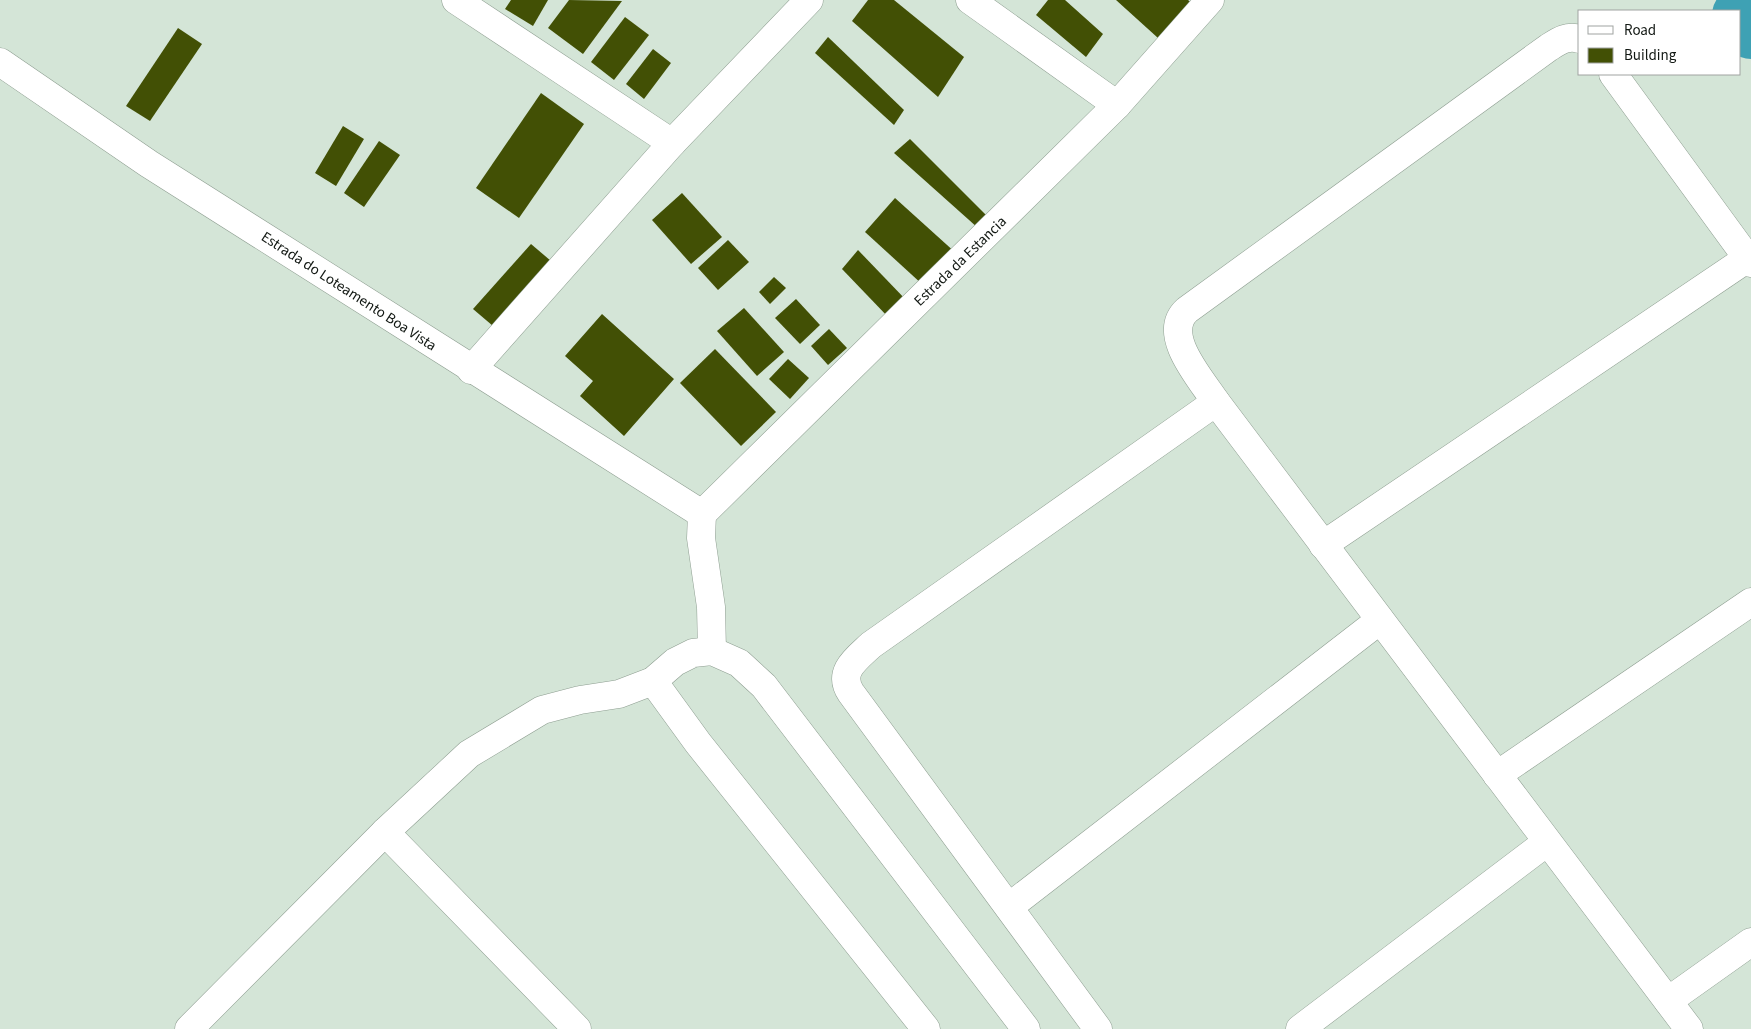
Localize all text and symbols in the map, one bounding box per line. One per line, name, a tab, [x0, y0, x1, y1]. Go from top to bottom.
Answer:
legend	[1578, 10, 1741, 75]
text: Road	[1624, 20, 1656, 41]
text: Building	[1624, 45, 1677, 66]
street label: Estrada da Estancia	[909, 212, 1011, 311]
street label: Estrada do Loteamento Boa Vista	[257, 227, 441, 356]

